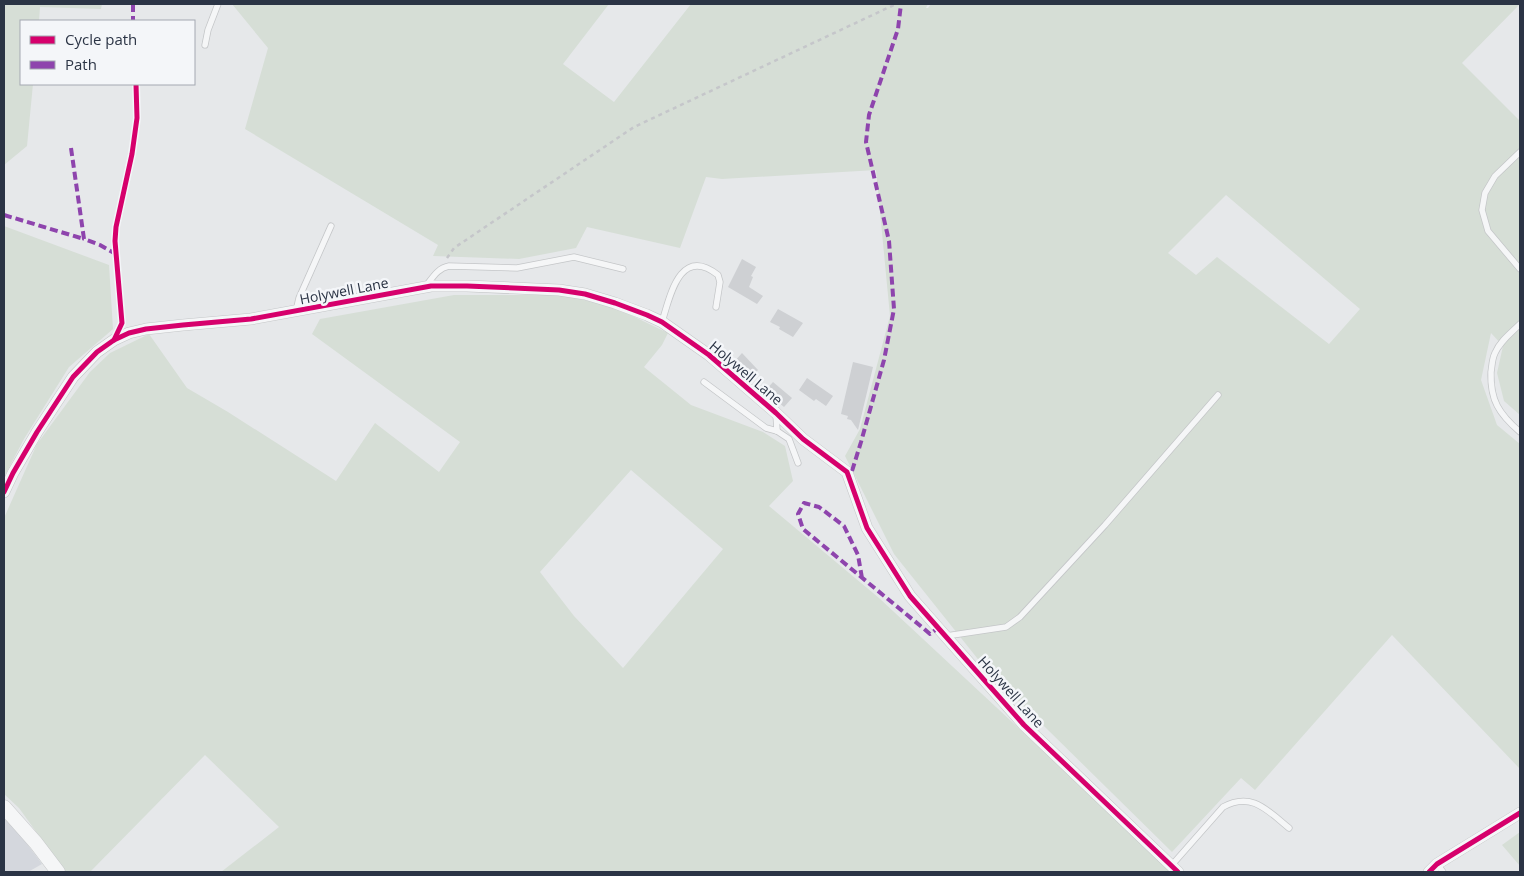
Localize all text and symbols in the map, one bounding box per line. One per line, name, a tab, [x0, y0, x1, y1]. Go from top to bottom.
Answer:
legend	[20, 20, 195, 85]
text: Cycle path	[65, 29, 137, 49]
text: Path	[65, 54, 97, 74]
street label: Holywell Lane	[298, 273, 390, 308]
street label: Holywell Lane	[706, 336, 787, 409]
street label: Holywell Lane	[974, 652, 1049, 732]

